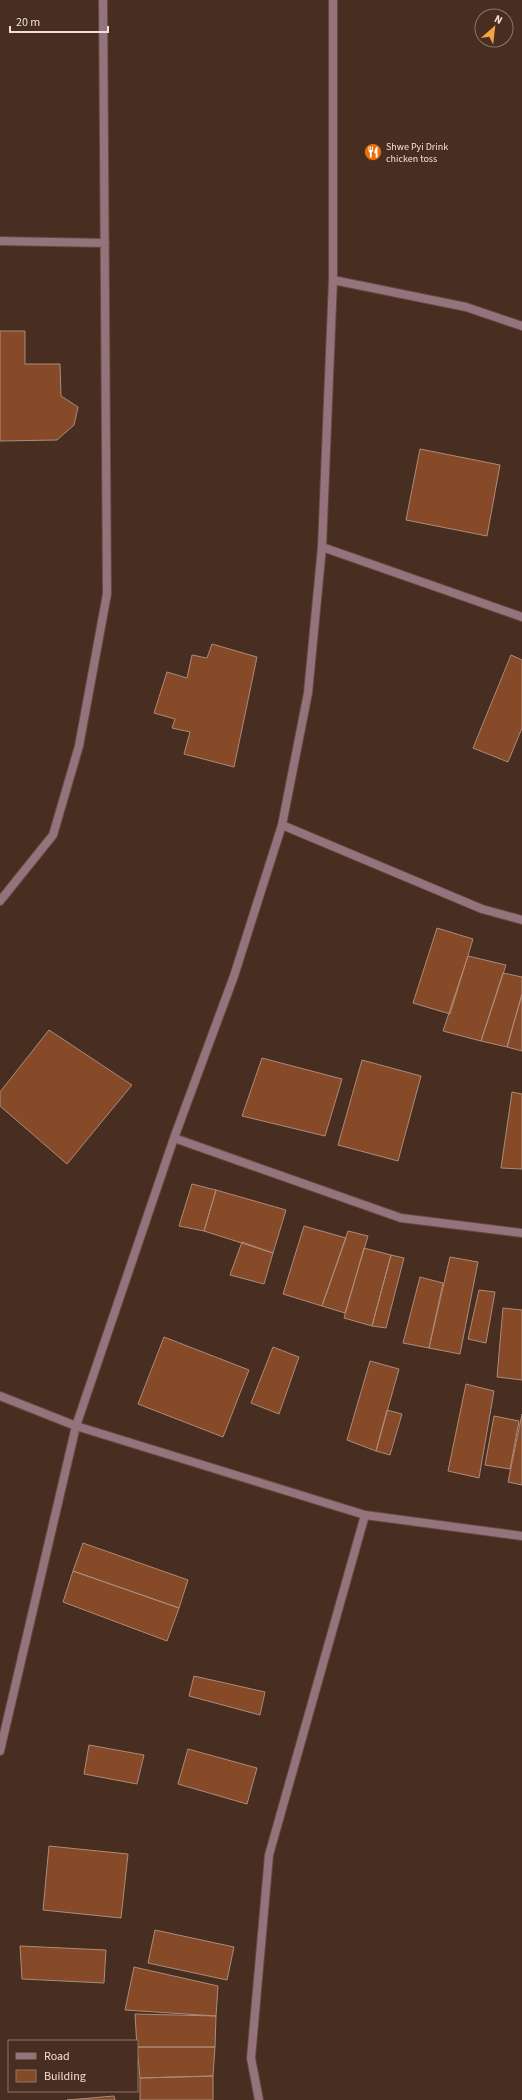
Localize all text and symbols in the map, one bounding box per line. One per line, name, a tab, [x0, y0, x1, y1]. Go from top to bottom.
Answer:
scale bar	[10, 8, 108, 34]
north arrow	[474, 8, 514, 48]
text: N	[492, 11, 505, 28]
text: 20 m	[16, 14, 40, 31]
place label: Shwe Pyi Drink chicken toss	[386, 140, 448, 166]
restaurant icon: Shwe Pyi Drink chicken toss	[363, 142, 383, 162]
legend	[8, 2040, 138, 2092]
text: Road	[44, 2048, 70, 2065]
text: Building	[44, 2068, 86, 2085]

